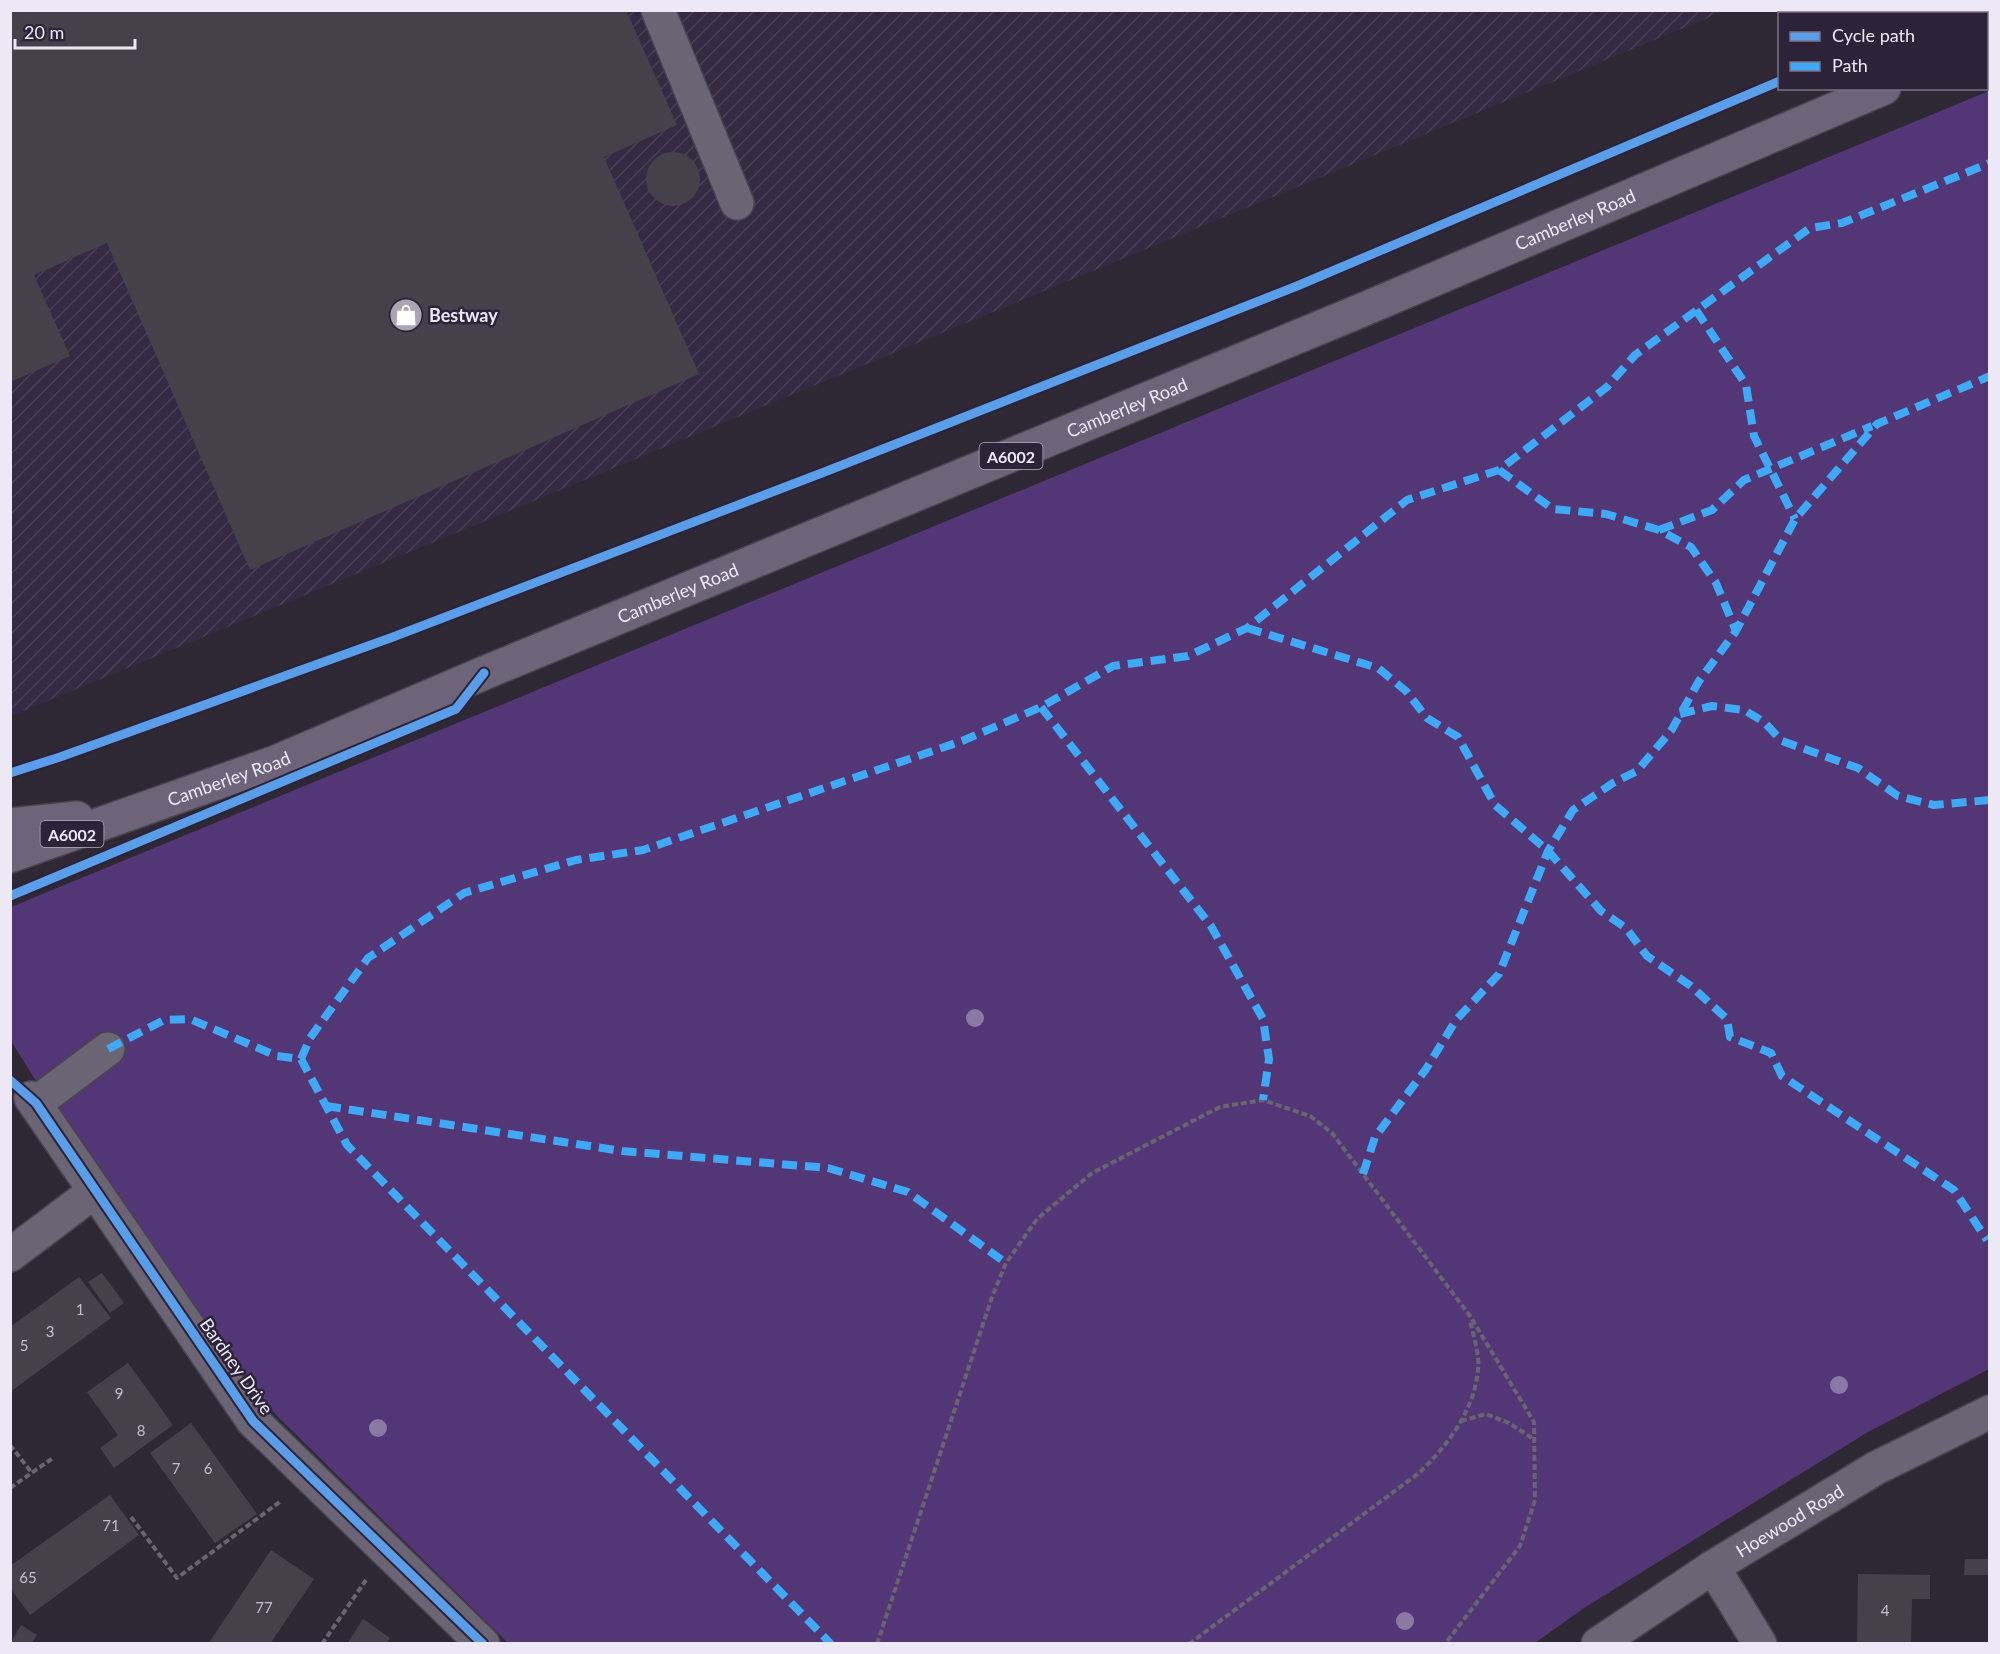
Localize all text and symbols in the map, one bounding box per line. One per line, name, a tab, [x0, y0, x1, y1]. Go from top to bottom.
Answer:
scale bar	[15, 12, 135, 50]
legend	[1778, 12, 1988, 90]
text: 20 m	[24, 21, 64, 43]
text: Cycle path	[1832, 24, 1915, 46]
text: Path	[1832, 54, 1868, 76]
street label: Camberley Road	[1511, 184, 1639, 255]
shop icon: Bestway	[388, 297, 424, 333]
place label: Bestway	[429, 304, 498, 326]
street label: Camberley Road	[1063, 372, 1191, 442]
road number: A6002	[980, 443, 1042, 469]
street label: Camberley Road	[614, 558, 742, 628]
street label: Camberley Road	[164, 746, 294, 811]
road number: A6002	[40, 821, 104, 847]
house number: 1	[76, 1300, 84, 1318]
street label: Bardney Drive	[196, 1314, 278, 1418]
house number: 3	[46, 1322, 54, 1340]
house number: 5	[20, 1336, 28, 1354]
house number: 9	[115, 1384, 123, 1402]
house number: 8	[137, 1421, 145, 1439]
house number: 7	[172, 1459, 181, 1477]
house number: 6	[204, 1459, 213, 1477]
street label: Hoewood Road	[1732, 1479, 1848, 1562]
house number: 71	[102, 1516, 120, 1534]
house number: 65	[19, 1568, 37, 1586]
house number: 77	[255, 1598, 273, 1616]
house number: 4	[1881, 1601, 1890, 1619]

